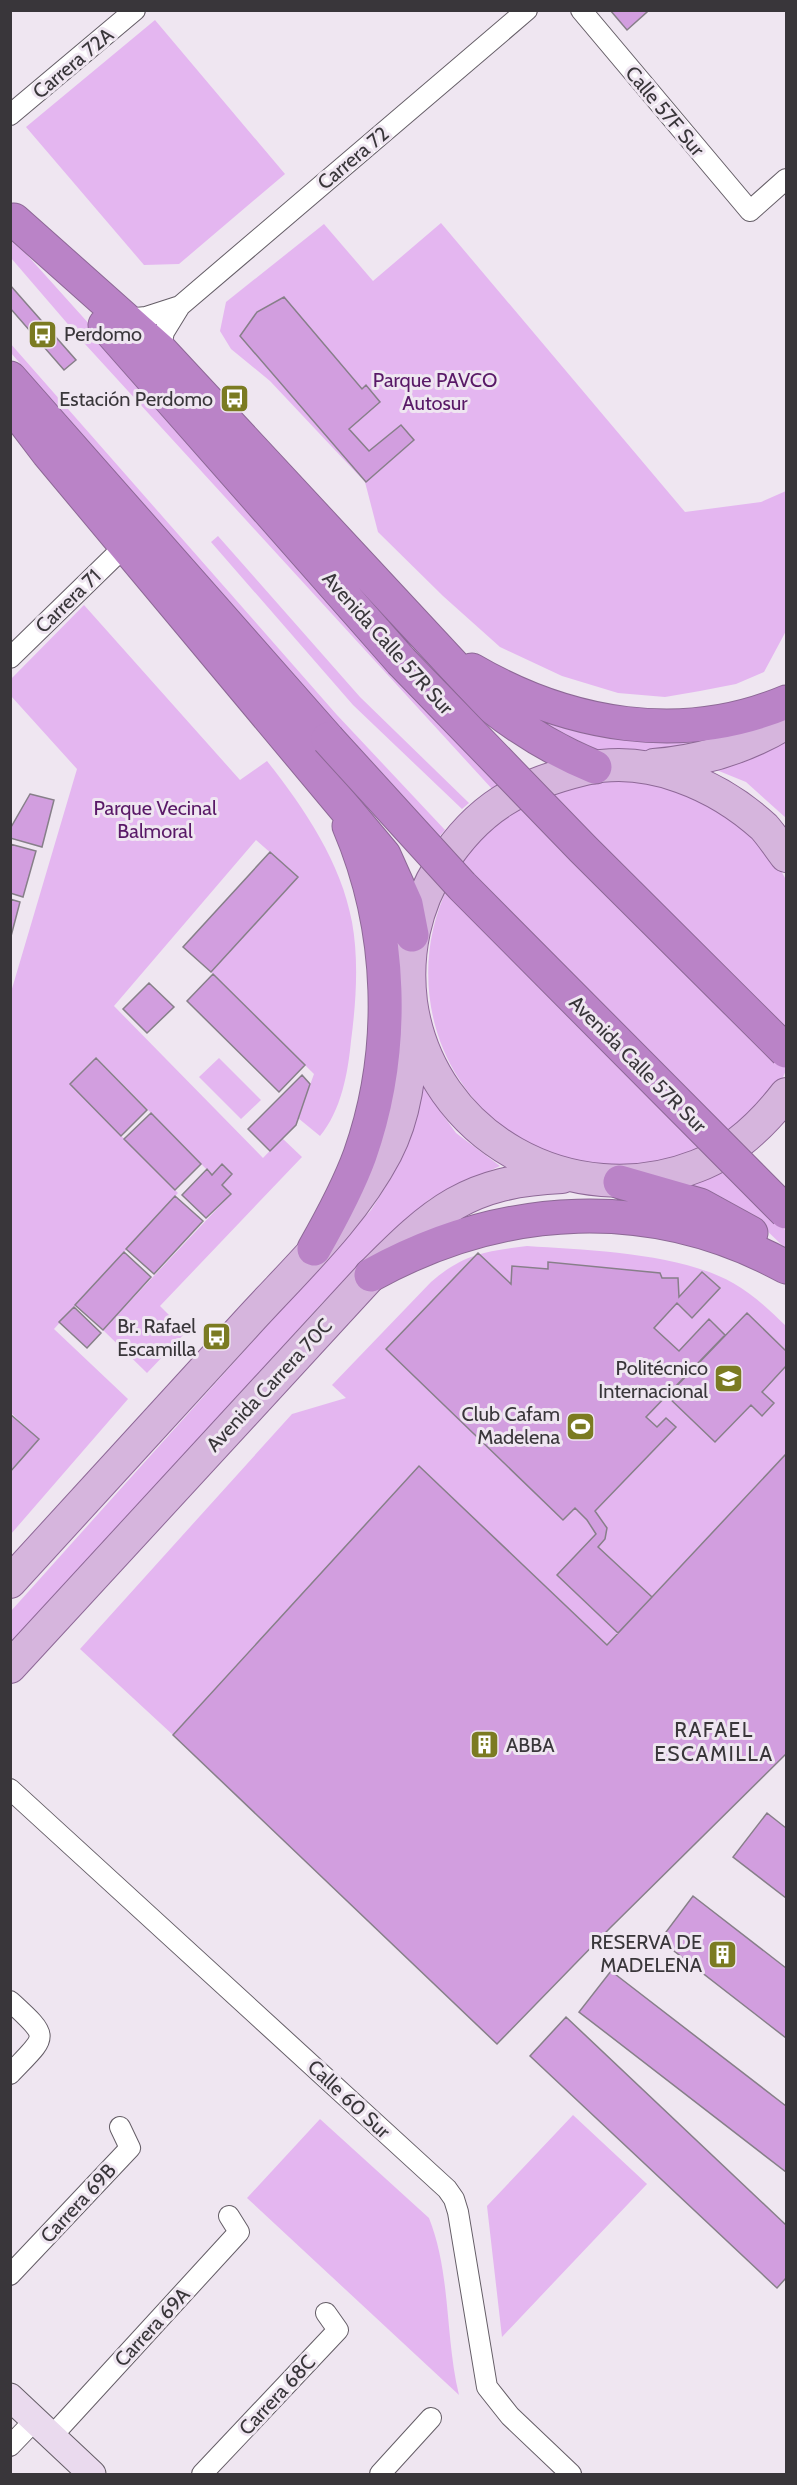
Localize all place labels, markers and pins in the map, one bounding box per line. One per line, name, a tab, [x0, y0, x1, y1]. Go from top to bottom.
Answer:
bus stop icon: Perdomo	[27, 318, 59, 350]
place label: Perdomo	[64, 322, 142, 346]
bus stop icon: Estación Perdomo	[218, 383, 250, 415]
place label: Estación Perdomo	[59, 387, 213, 411]
place label: Br. Rafael Escamilla	[117, 1314, 196, 1361]
bus stop icon: Br. Rafael Escamilla	[201, 1321, 233, 1353]
place label: Politécnico Internacional	[598, 1356, 708, 1403]
school or university icon: Politécnico Internacional	[713, 1363, 745, 1395]
place label: Club Cafam Madelena	[461, 1402, 560, 1449]
sports icon: Club Cafam Madelena	[565, 1410, 597, 1442]
building icon: ABBA	[469, 1729, 501, 1761]
place label: ABBA	[506, 1733, 555, 1757]
place label: RESERVA DE MADELENA	[590, 1930, 703, 1977]
building icon: RESERVA DE MADELENA	[707, 1938, 739, 1970]

